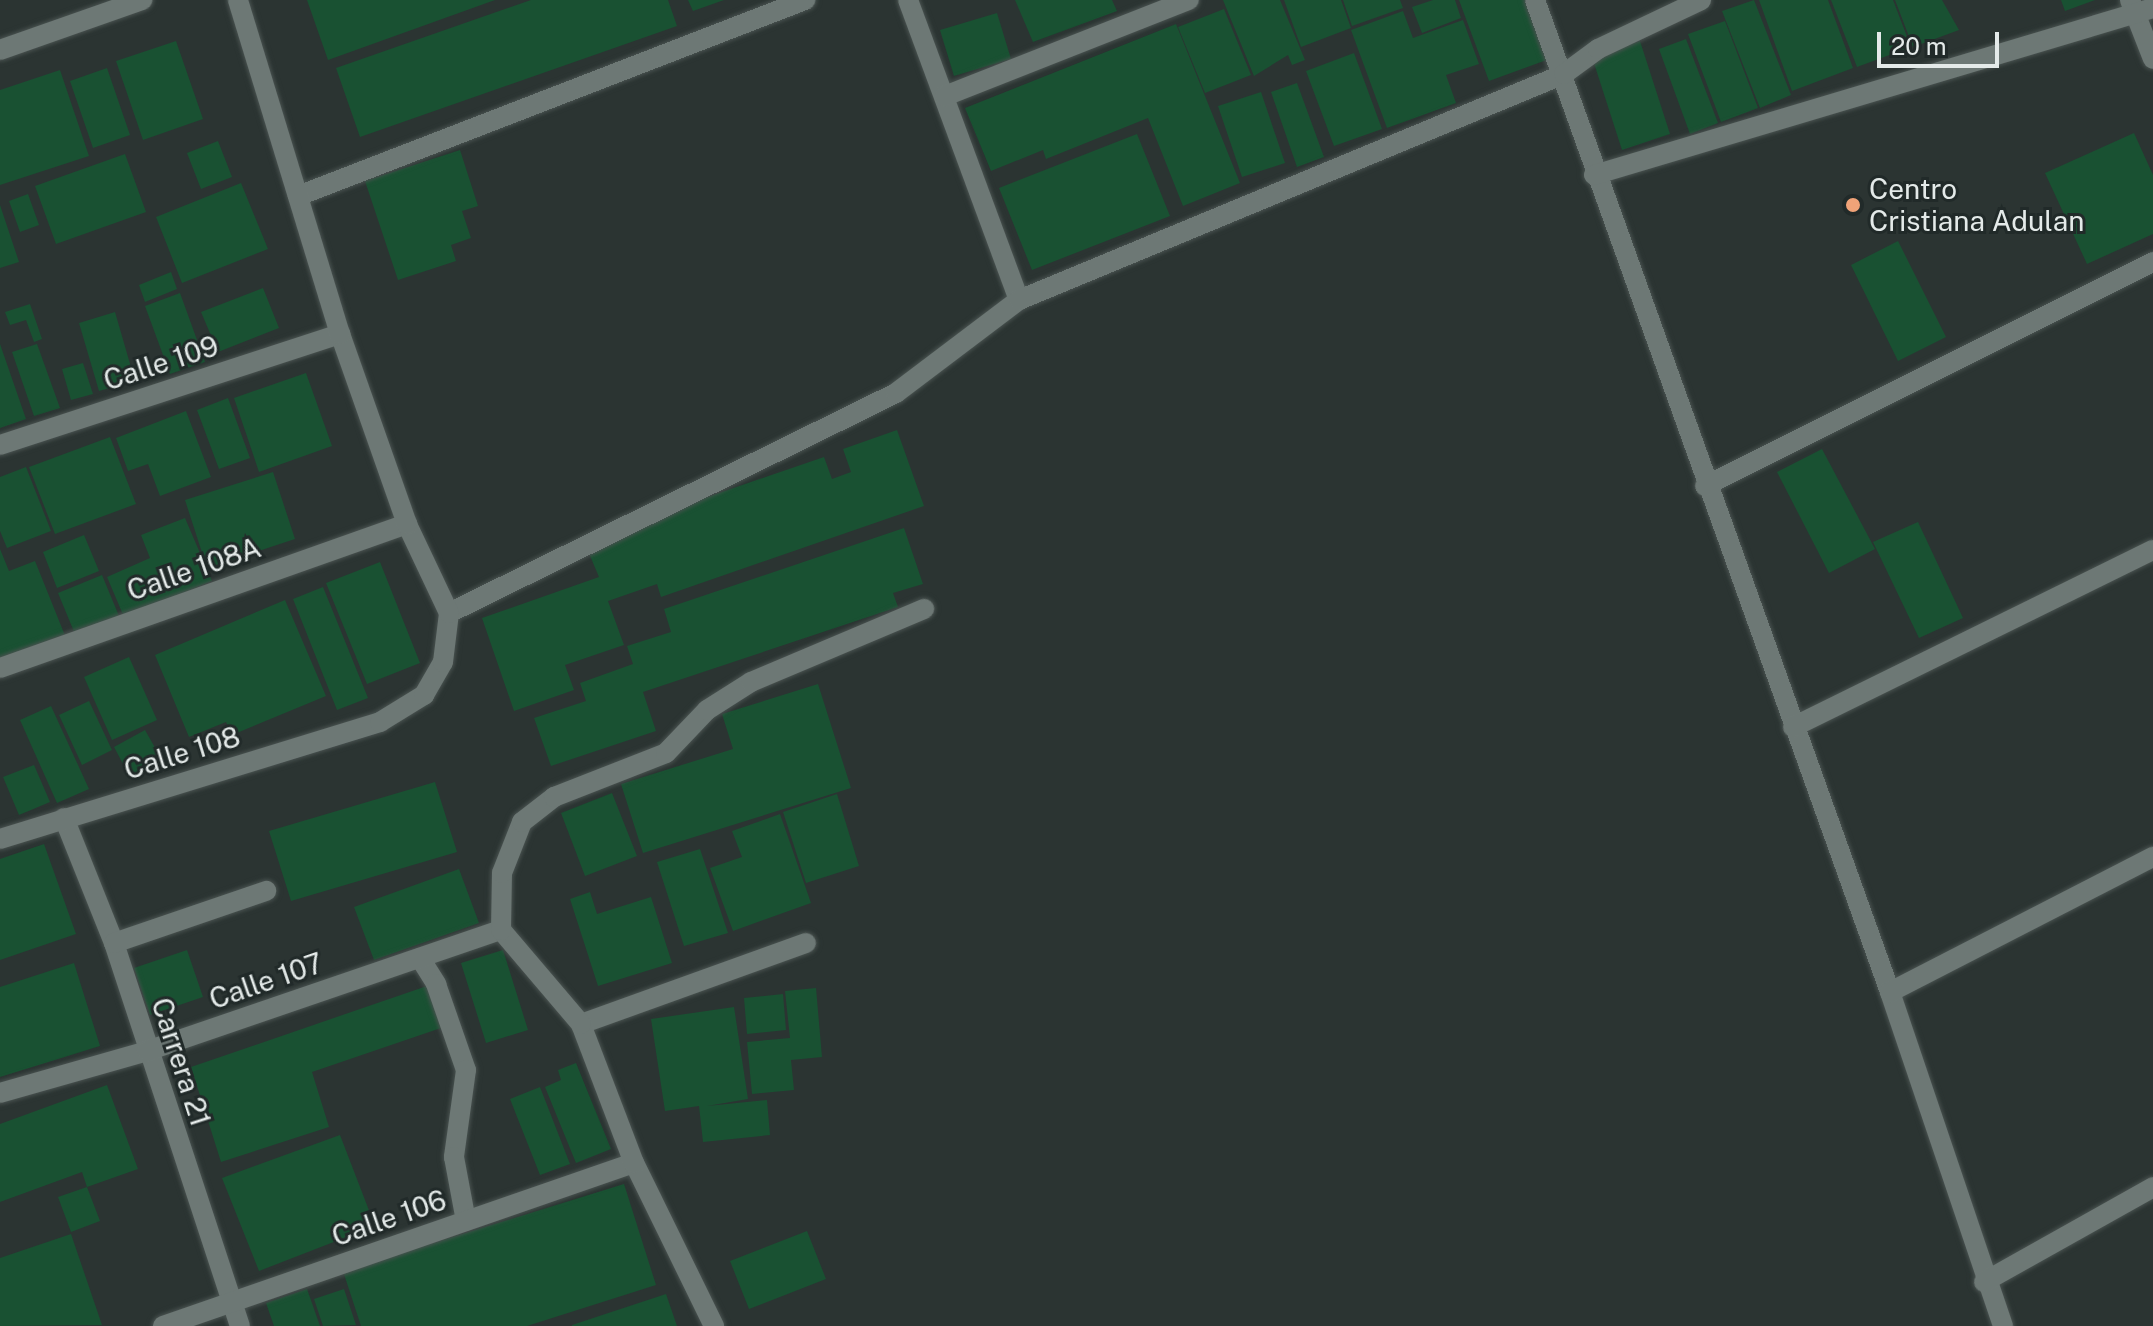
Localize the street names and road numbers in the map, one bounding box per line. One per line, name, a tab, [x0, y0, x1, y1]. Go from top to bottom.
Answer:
street label: Calle 109	[99, 329, 223, 397]
street label: Calle 108A	[123, 530, 265, 608]
street label: Calle 108	[120, 719, 244, 787]
street label: Calle 107	[205, 946, 327, 1016]
street label: Carrera 21	[144, 994, 218, 1130]
street label: Calle 106	[327, 1183, 451, 1253]

